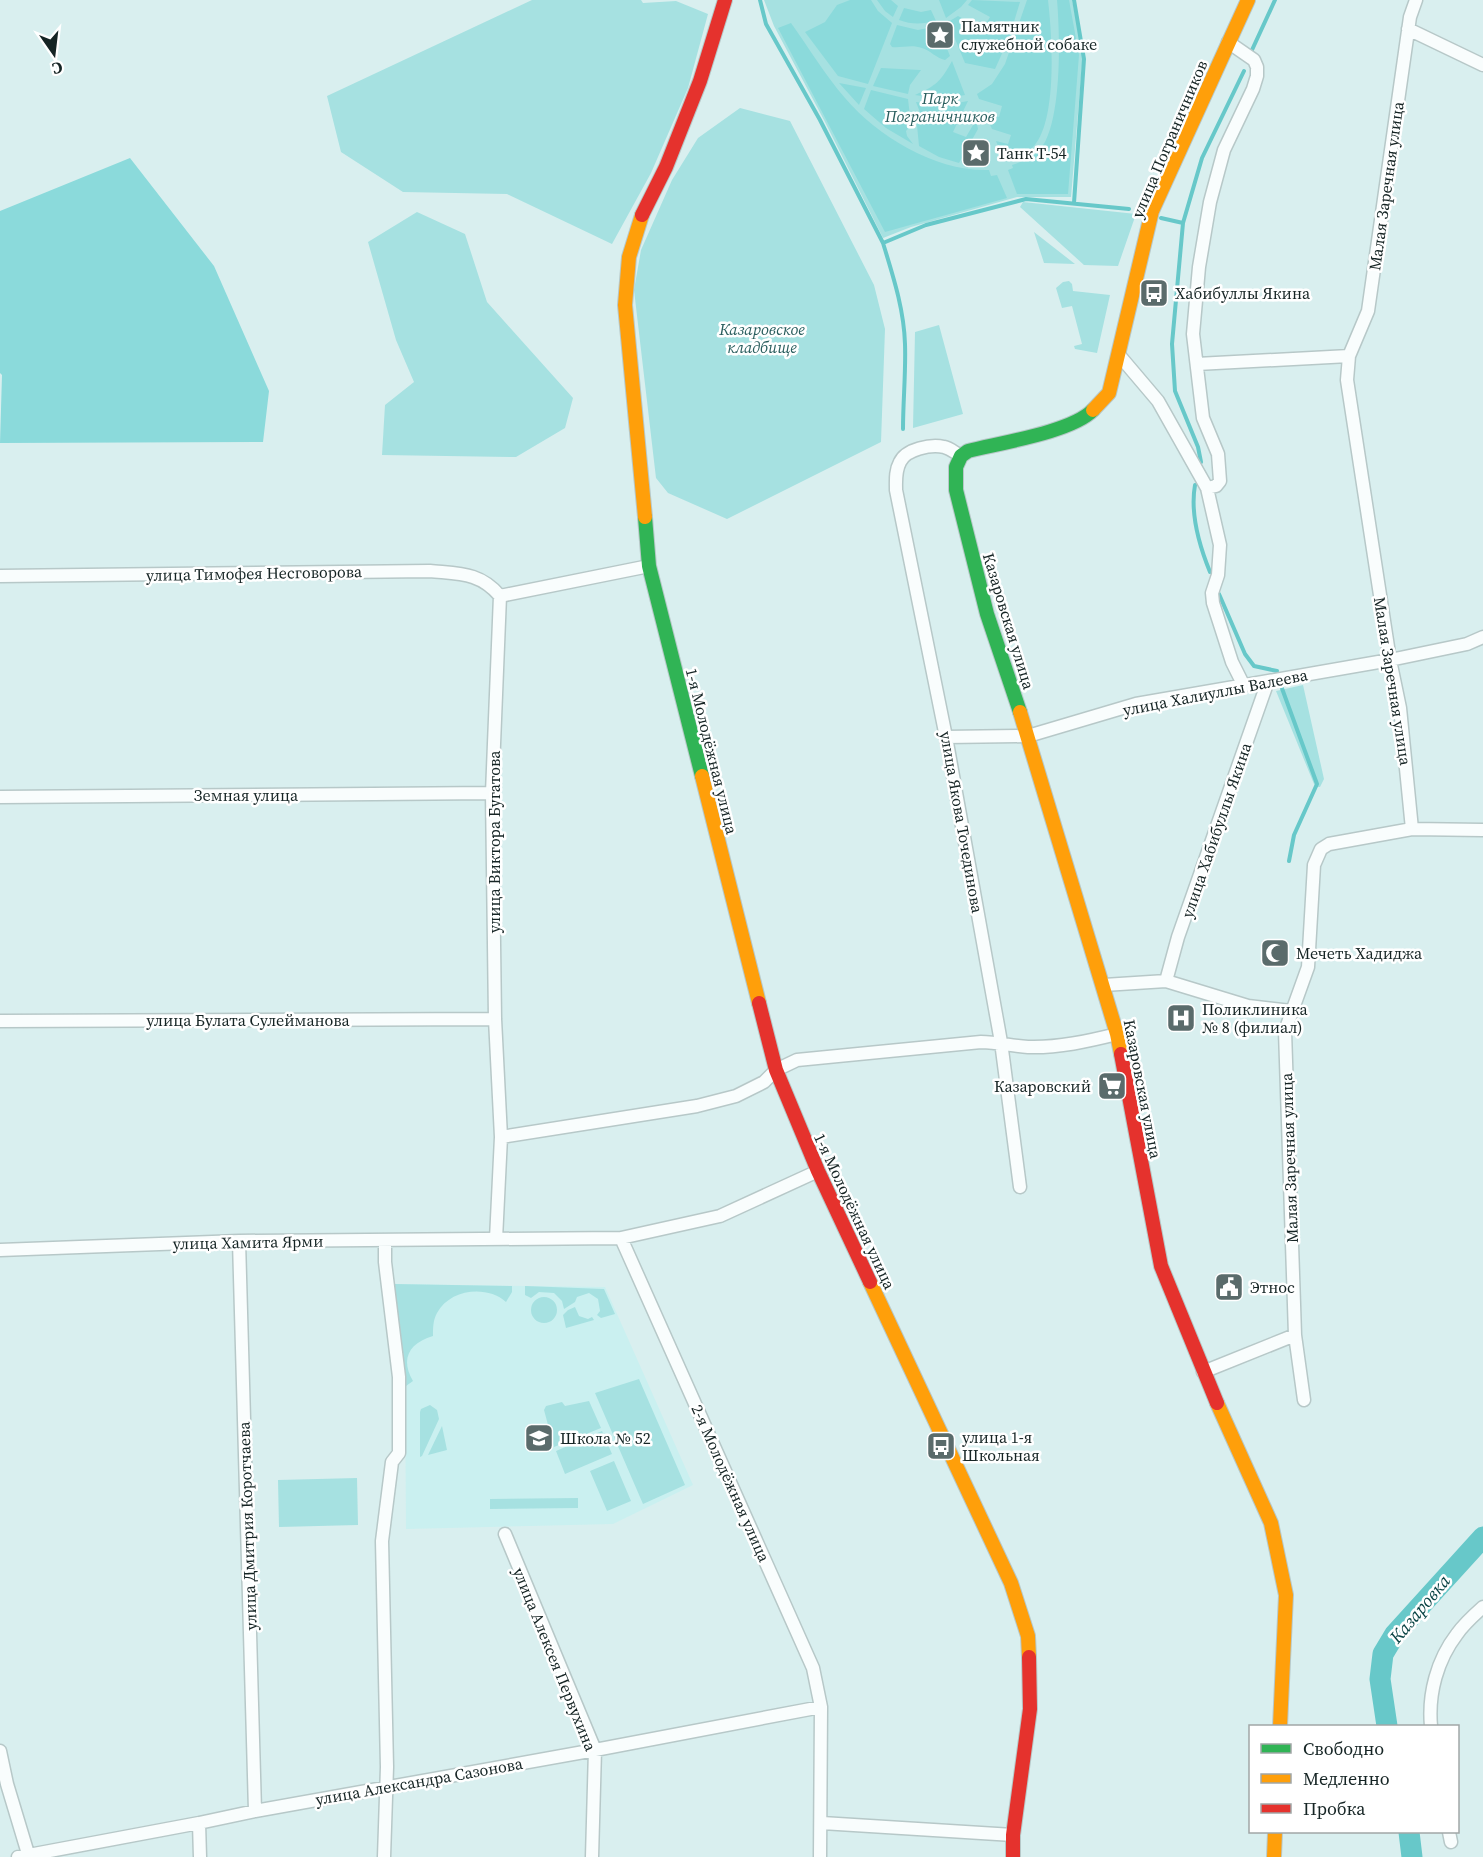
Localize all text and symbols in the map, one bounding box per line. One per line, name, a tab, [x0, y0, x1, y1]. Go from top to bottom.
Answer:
place label: Памятник служебной собаке	[961, 15, 1097, 55]
place icon: Памятник служебной собаке	[924, 19, 956, 51]
north arrow	[24, 24, 84, 84]
text: С	[50, 57, 65, 80]
street label: улица Пограничников	[1126, 57, 1212, 221]
park label: Парк Пограничников	[884, 87, 995, 127]
street label: Малая Заречная улица	[1363, 99, 1409, 272]
place icon: Танк Т-54	[960, 137, 992, 169]
place label: Танк Т-54	[997, 142, 1066, 164]
bus stop icon: Хабибуллы Якина	[1138, 277, 1170, 309]
place label: Хабибуллы Якина	[1175, 282, 1311, 304]
park label: Казаровское кладбище	[718, 318, 805, 358]
street label: Казаровская улица	[978, 550, 1040, 693]
street label: улица Тимофея Несговорова	[146, 560, 363, 586]
street label: Малая Заречная улица	[1369, 595, 1417, 768]
street label: улица Халиуллы Валеева	[1121, 663, 1310, 721]
street label: 1-я Молодёжная улица	[681, 666, 743, 837]
street label: улица Якова Точединова	[935, 729, 989, 916]
street label: улица Хабибуллы Якина	[1176, 739, 1257, 921]
street label: улица Виктора Бугатова	[483, 750, 505, 933]
street label: Земная улица	[194, 784, 299, 806]
mosque icon: Мечеть Хадиджа	[1259, 937, 1291, 969]
place label: Мечеть Хадиджа	[1296, 942, 1423, 964]
place label: Поликлиника № 8 (филиал)	[1202, 998, 1309, 1038]
hospital icon: Поликлиника № 8 (филиал)	[1165, 1002, 1197, 1034]
street label: улица Булата Сулейманова	[146, 1009, 351, 1031]
street label: Казаровская улица	[1119, 1017, 1167, 1161]
supermarket icon: Казаровский	[1096, 1070, 1128, 1102]
street label: Малая Заречная улица	[1275, 1072, 1303, 1243]
place label: Казаровский	[994, 1075, 1091, 1097]
street label: 1-я Молодёжная улица	[809, 1129, 901, 1294]
street label: улица Хамита Ярми	[172, 1230, 324, 1254]
public building icon: Этнос	[1213, 1271, 1245, 1303]
place label: Этнос	[1250, 1276, 1295, 1298]
street label: 2-я Молодёжная улица	[686, 1401, 776, 1566]
street label: улица Дмитрия Коротчаева	[232, 1420, 262, 1631]
school or university icon: Школа № 52	[523, 1422, 555, 1454]
place label: улица 1-я Школьная	[962, 1426, 1040, 1466]
place label: Школа № 52	[560, 1427, 651, 1449]
bus stop icon: улица 1-я Школьная	[925, 1430, 957, 1462]
street label: улица Алексея Первухина	[508, 1564, 602, 1755]
water label: Казаровка	[1383, 1569, 1456, 1649]
legend	[1249, 1725, 1459, 1833]
text: Свободно	[1303, 1736, 1384, 1761]
street label: улица Александра Сазонова	[314, 1752, 525, 1810]
text: Медленно	[1303, 1766, 1390, 1791]
text: Пробка	[1303, 1796, 1366, 1821]

